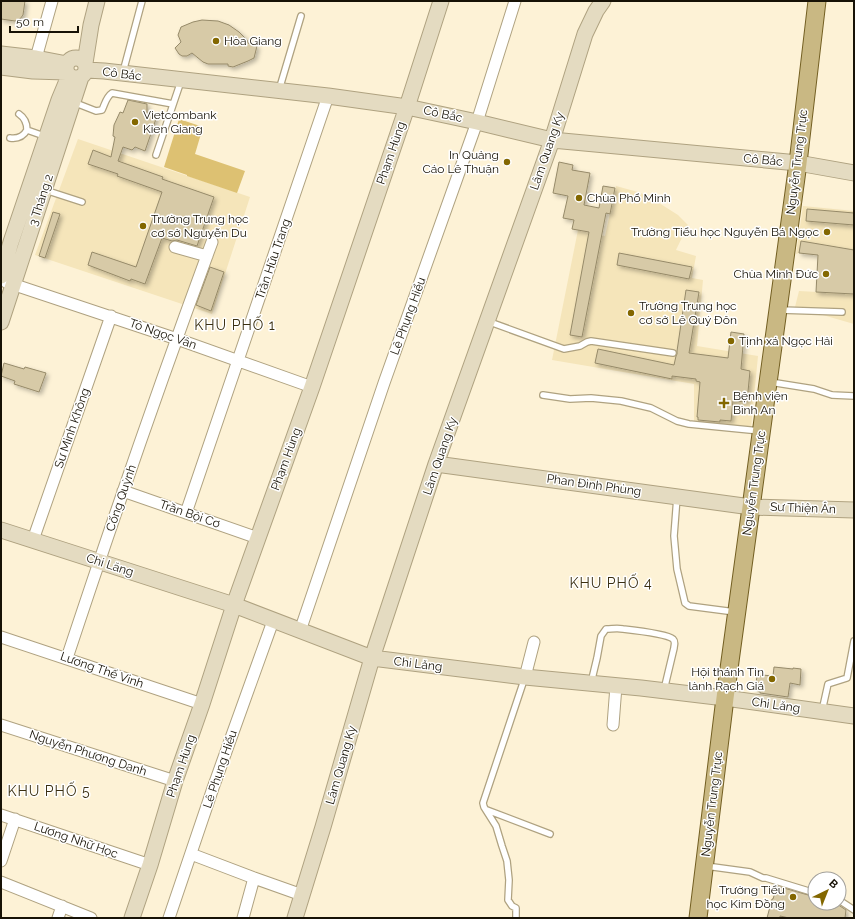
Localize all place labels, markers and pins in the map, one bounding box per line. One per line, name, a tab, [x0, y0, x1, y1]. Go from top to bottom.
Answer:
place label: Hòa Giang	[224, 34, 282, 48]
marker: Hòa Giang	[211, 36, 221, 46]
place label: Vietcombank Kien Giang	[143, 108, 217, 136]
marker: Vietcombank Kien Giang	[130, 117, 140, 127]
place label: In Quảng Cáo Lê Thuận	[422, 148, 499, 176]
marker: In Quảng Cáo Lê Thuận	[502, 157, 512, 167]
place label: Chùa Phổ Minh	[587, 191, 671, 205]
marker: Chùa Phổ Minh	[574, 193, 584, 203]
place label: Trường Trung học cơ sở Nguyễn Du	[151, 212, 249, 240]
marker: Trường Trung học cơ sở Nguyễn Du	[138, 221, 148, 231]
place label: Trường Tiểu học Nguyễn Bá Ngọc	[631, 225, 819, 239]
marker: Trường Tiểu học Nguyễn Bá Ngọc	[822, 227, 832, 237]
place label: Chùa Minh Đức	[733, 267, 818, 281]
marker: Chùa Minh Đức	[821, 269, 831, 279]
place label: Trường Trung học cơ sở Lê Quý Đôn	[639, 299, 737, 327]
marker: Trường Trung học cơ sở Lê Quý Đôn	[626, 308, 636, 318]
place label: Tịnh xá Ngọc Hải	[739, 334, 833, 348]
marker: Tịnh xá Ngọc Hải	[726, 336, 736, 346]
place label: Bệnh viện Bình An	[733, 389, 788, 417]
marker: Bệnh viện Bình An	[718, 397, 730, 409]
place label: Hội thánh Tin lành Rạch Giá	[688, 665, 764, 693]
marker: Hội thánh Tin lành Rạch Giá	[767, 674, 777, 684]
place label: Trường Tiểu học Kim Đồng	[707, 883, 785, 911]
marker: Trường Tiểu học Kim Đồng	[788, 892, 798, 902]

